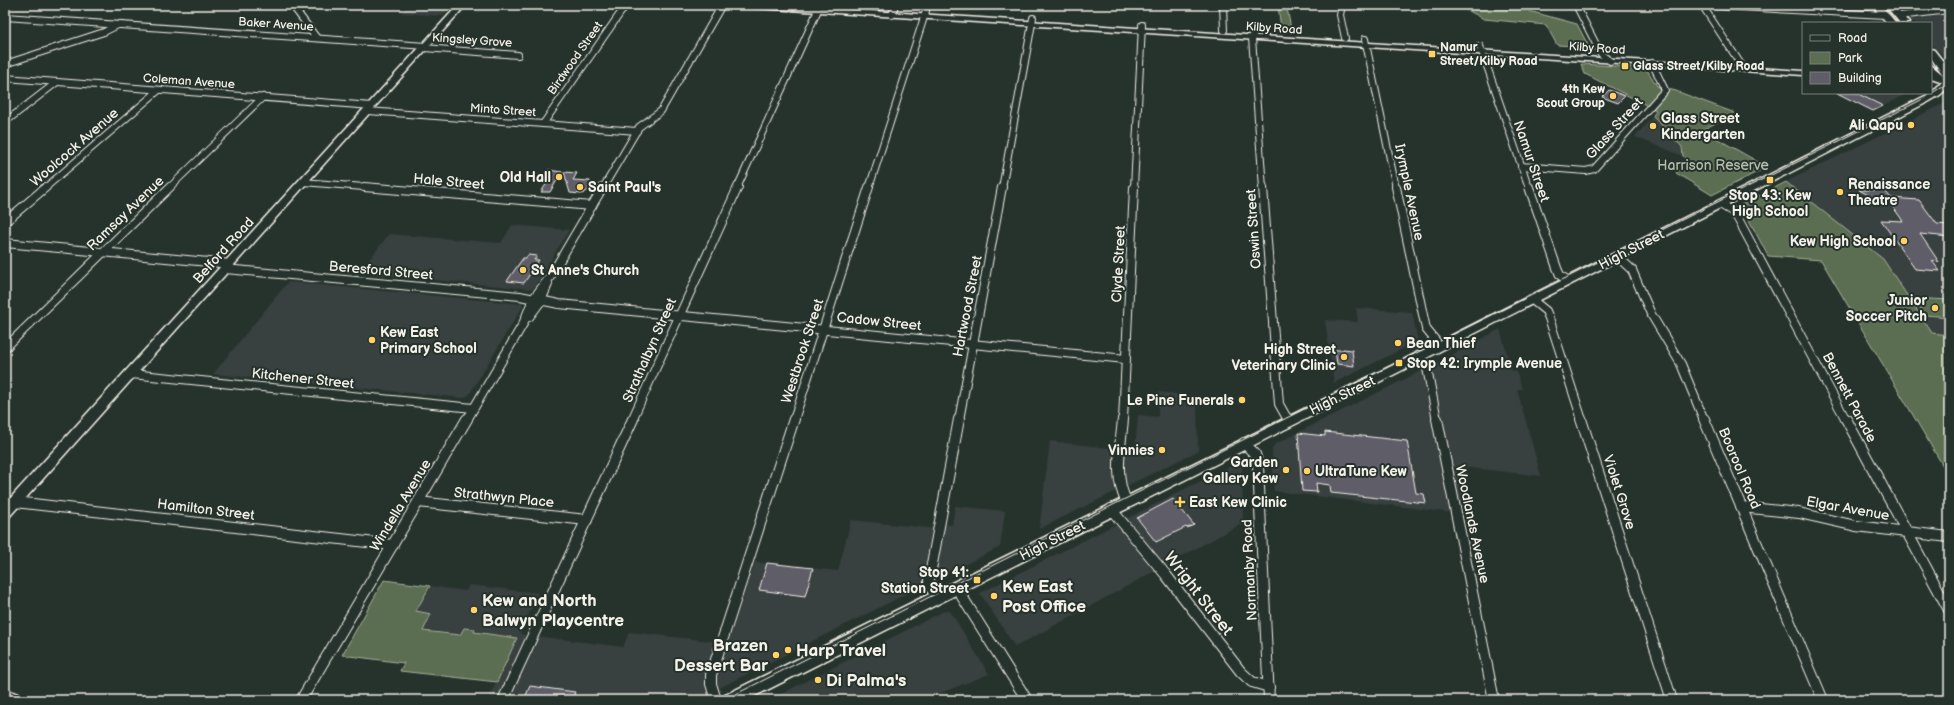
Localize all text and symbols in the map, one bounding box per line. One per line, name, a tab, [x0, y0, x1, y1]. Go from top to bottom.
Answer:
street label: Baker Avenue	[238, 14, 314, 35]
street label: Birdwood Street	[545, 19, 606, 98]
street label: Kilby Road	[1245, 19, 1303, 38]
legend	[1802, 22, 1932, 94]
street label: Kingsley Grove	[431, 30, 513, 51]
text: Road	[1838, 31, 1867, 46]
street label: Kilby Road	[1568, 39, 1626, 58]
place label: Namur Street/Kilby Road	[1440, 40, 1538, 69]
marker: Namur Street/Kilby Road	[1427, 49, 1437, 59]
text: Park	[1838, 51, 1862, 66]
place label: Glass Street/Kilby Road	[1633, 59, 1764, 74]
marker: Glass Street/Kilby Road	[1620, 61, 1630, 71]
street label: Coleman Avenue	[143, 71, 235, 92]
text: Building	[1838, 71, 1882, 86]
place label: 4th Kew Scout Group	[1537, 82, 1605, 111]
marker: 4th Kew Scout Group	[1608, 91, 1618, 101]
street label: Glass Street	[1582, 93, 1647, 163]
street label: Minto Street	[470, 101, 537, 120]
street label: Woolcock Avenue	[27, 104, 122, 190]
place label: Glass Street Kindergarten	[1661, 110, 1745, 143]
place label: Ali Qapu	[1848, 117, 1903, 134]
street label: Namur Street	[1510, 118, 1554, 205]
marker: Ali Qapu	[1906, 120, 1916, 130]
marker: Glass Street Kindergarten	[1648, 121, 1658, 131]
street label: Irymple Avenue	[1391, 142, 1428, 242]
park label: Harrison Reserve	[1657, 157, 1769, 174]
place label: Old Hall	[500, 169, 551, 186]
street label: Hale Street	[413, 170, 486, 193]
street label: Ramsay Avenue	[83, 172, 167, 254]
marker: Old Hall	[554, 172, 564, 182]
marker: Stop 43: Kew High School	[1765, 175, 1775, 185]
place label: Renaissance Theatre	[1848, 176, 1930, 209]
place label: Saint Paul's	[588, 179, 661, 196]
marker: Saint Paul's	[575, 182, 585, 192]
place label: Stop 43: Kew High School	[1729, 187, 1812, 220]
marker: Renaissance Theatre	[1835, 187, 1845, 197]
street label: Oswin Street	[1242, 188, 1265, 269]
street label: Belford Road	[189, 214, 258, 287]
street label: Clyde Street	[1108, 224, 1129, 303]
street label: High Street	[1596, 225, 1667, 273]
place label: Kew High School	[1790, 233, 1896, 250]
marker: Kew High School	[1899, 236, 1909, 246]
street label: Hartwood Street	[949, 253, 986, 358]
street label: Beresford Street	[328, 257, 434, 284]
place label: St Anne's Church	[531, 262, 639, 279]
marker: St Anne's Church	[518, 265, 528, 275]
place label: Junior Soccer Pitch	[1846, 292, 1927, 325]
street label: Strathalbyn Street	[619, 295, 680, 405]
street label: Westbrook Street	[778, 296, 828, 406]
marker: Junior Soccer Pitch	[1930, 303, 1940, 313]
street label: Cadow Street	[836, 309, 923, 334]
place label: Kew East Primary School	[380, 324, 477, 357]
marker: Kew East Primary School	[367, 335, 377, 345]
place label: Bean Thief	[1406, 335, 1477, 352]
marker: Bean Thief	[1393, 338, 1403, 348]
place label: High Street Veterinary Clinic	[1232, 341, 1336, 374]
street label: Bennett Parade	[1819, 349, 1880, 445]
marker: High Street Veterinary Clinic	[1339, 352, 1349, 362]
place label: Stop 42: Irymple Avenue	[1407, 355, 1562, 372]
marker: Stop 42: Irymple Avenue	[1394, 358, 1404, 368]
street label: Kitchener Street	[251, 365, 356, 392]
street label: High Street	[1306, 372, 1379, 419]
place label: Le Pine Funerals	[1127, 392, 1234, 409]
marker: Le Pine Funerals	[1237, 395, 1247, 405]
street label: Boorool Road	[1715, 425, 1764, 512]
place label: Vinnies	[1108, 442, 1154, 459]
marker: Vinnies	[1157, 445, 1167, 455]
street label: Violet Grove	[1599, 453, 1640, 532]
place label: Garden Gallery Kew	[1203, 454, 1279, 487]
street label: Windella Avenue	[366, 456, 435, 554]
place label: UltraTune Kew	[1315, 463, 1408, 480]
street label: Woodlands Avenue	[1452, 463, 1493, 585]
marker: Garden Gallery Kew	[1281, 465, 1291, 475]
marker: UltraTune Kew	[1302, 466, 1312, 476]
street label: Strathwyn Place	[453, 484, 555, 511]
street label: Elgar Avenue	[1805, 493, 1891, 524]
place label: East Kew Clinic	[1189, 494, 1287, 511]
street label: Hamilton Street	[156, 495, 256, 524]
marker: East Kew Clinic	[1174, 496, 1186, 508]
street label: High Street	[1017, 516, 1088, 564]
street label: Normanby Road	[1238, 519, 1261, 621]
street label: Wright Street	[1159, 548, 1238, 640]
place label: Stop 41: Station Street	[881, 564, 969, 597]
marker: Stop 41: Station Street	[972, 575, 982, 585]
place label: Kew East Post Office	[1002, 577, 1086, 617]
place label: Kew and North Balwyn Playcentre	[482, 591, 624, 631]
marker: Kew East Post Office	[989, 591, 999, 601]
marker: Kew and North Balwyn Playcentre	[469, 605, 479, 615]
place label: Brazen Dessert Bar	[674, 636, 768, 676]
place label: Harp Travel	[796, 641, 886, 661]
marker: Harp Travel	[783, 645, 793, 655]
marker: Brazen Dessert Bar	[771, 650, 781, 660]
place label: Di Palma's	[826, 671, 906, 691]
marker: Di Palma's	[813, 675, 823, 685]

